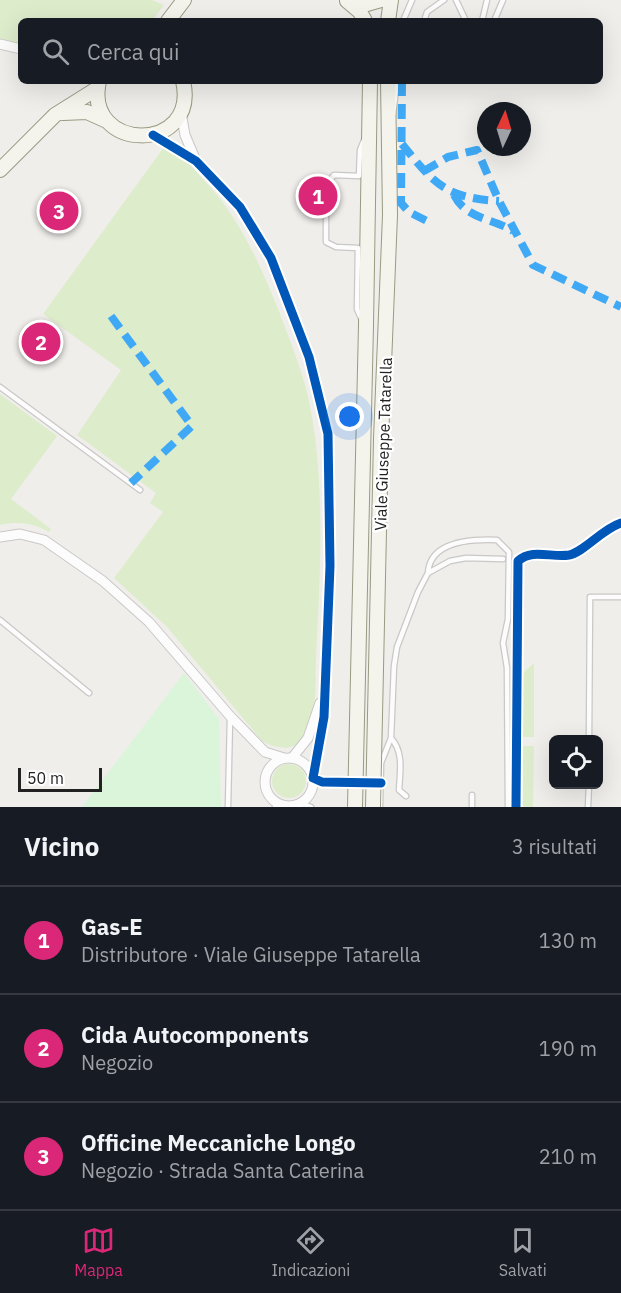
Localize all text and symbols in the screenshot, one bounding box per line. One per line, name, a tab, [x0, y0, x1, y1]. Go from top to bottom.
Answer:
search box	[18, 18, 603, 84]
icon: search	[39, 35, 72, 68]
text: Cerca qui	[87, 37, 179, 66]
north arrow	[477, 102, 531, 156]
pin: 1	[298, 174, 338, 218]
pin: 3	[40, 188, 78, 234]
pin: 2	[22, 320, 60, 364]
street label: Viale Giuseppe Tatarella	[370, 356, 396, 531]
your location	[335, 402, 364, 431]
map controls	[549, 735, 603, 789]
button: locate	[549, 735, 603, 789]
scale bar	[18, 765, 102, 792]
text: 50 m	[27, 768, 64, 788]
text: Vicino	[24, 829, 99, 863]
text: 3 risultati	[512, 833, 597, 860]
text: Gas-E	[81, 912, 143, 941]
text: 1	[38, 927, 50, 954]
text: 130 m	[539, 927, 597, 954]
text: Distributore · Viale Giuseppe Tatarella	[81, 941, 421, 968]
text: Cida Autocomponents	[81, 1020, 309, 1049]
text: 2	[38, 1035, 50, 1062]
text: 190 m	[539, 1035, 597, 1062]
text: Negozio	[81, 1049, 153, 1076]
text: Officine Meccaniche Longo	[81, 1128, 356, 1157]
text: 3	[38, 1143, 50, 1170]
text: 210 m	[539, 1143, 597, 1170]
text: Negozio · Strada Santa Caterina	[81, 1157, 364, 1184]
tab: Mappa	[74, 1224, 123, 1280]
tab: Indicazioni	[271, 1224, 350, 1280]
tab: Salvati	[499, 1224, 547, 1280]

